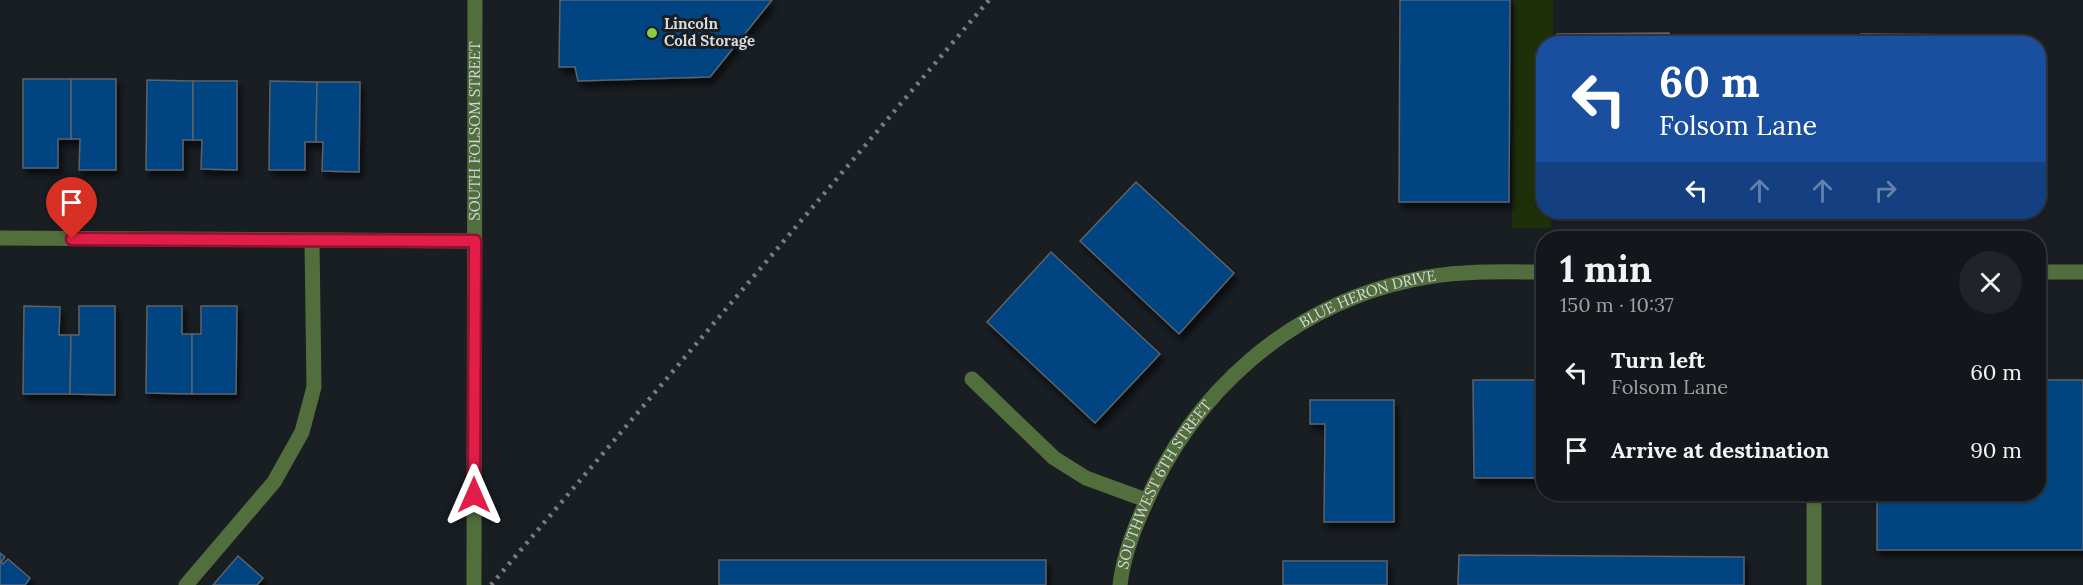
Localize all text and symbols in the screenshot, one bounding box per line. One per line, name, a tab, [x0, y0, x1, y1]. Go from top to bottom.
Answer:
place label: Lincoln Cold Storage	[664, 14, 755, 50]
marker: Lincoln Cold Storage	[645, 26, 659, 40]
street label: SOUTH FOLSOM STREET	[465, 41, 484, 221]
text: 60 m	[1659, 55, 1760, 109]
icon: left	[1560, 60, 1638, 138]
text: Folsom Lane	[1659, 108, 1817, 142]
icon: left	[1680, 174, 1713, 207]
icon: ahead	[1743, 174, 1776, 207]
icon: ahead	[1806, 174, 1839, 207]
icon: right	[1869, 174, 1902, 207]
pin	[46, 177, 97, 239]
icon: arrive	[55, 186, 88, 219]
text: 1 min	[1560, 246, 1652, 292]
button: close	[1959, 251, 2022, 314]
street label: BLUE HERON DRIVE	[1295, 266, 1437, 332]
text: 150 m · 10:37	[1560, 292, 1674, 317]
text: Turn left	[1611, 346, 1705, 374]
icon: left	[1560, 356, 1593, 389]
text: 60 m	[1970, 358, 2022, 386]
text: Folsom Lane	[1611, 374, 1728, 399]
street label: SOUTHWEST 6TH STREET	[1113, 395, 1216, 571]
icon: arrive	[1560, 434, 1593, 467]
text: Arrive at destination	[1611, 436, 1829, 464]
text: 90 m	[1970, 436, 2022, 464]
position arrow	[442, 463, 506, 527]

